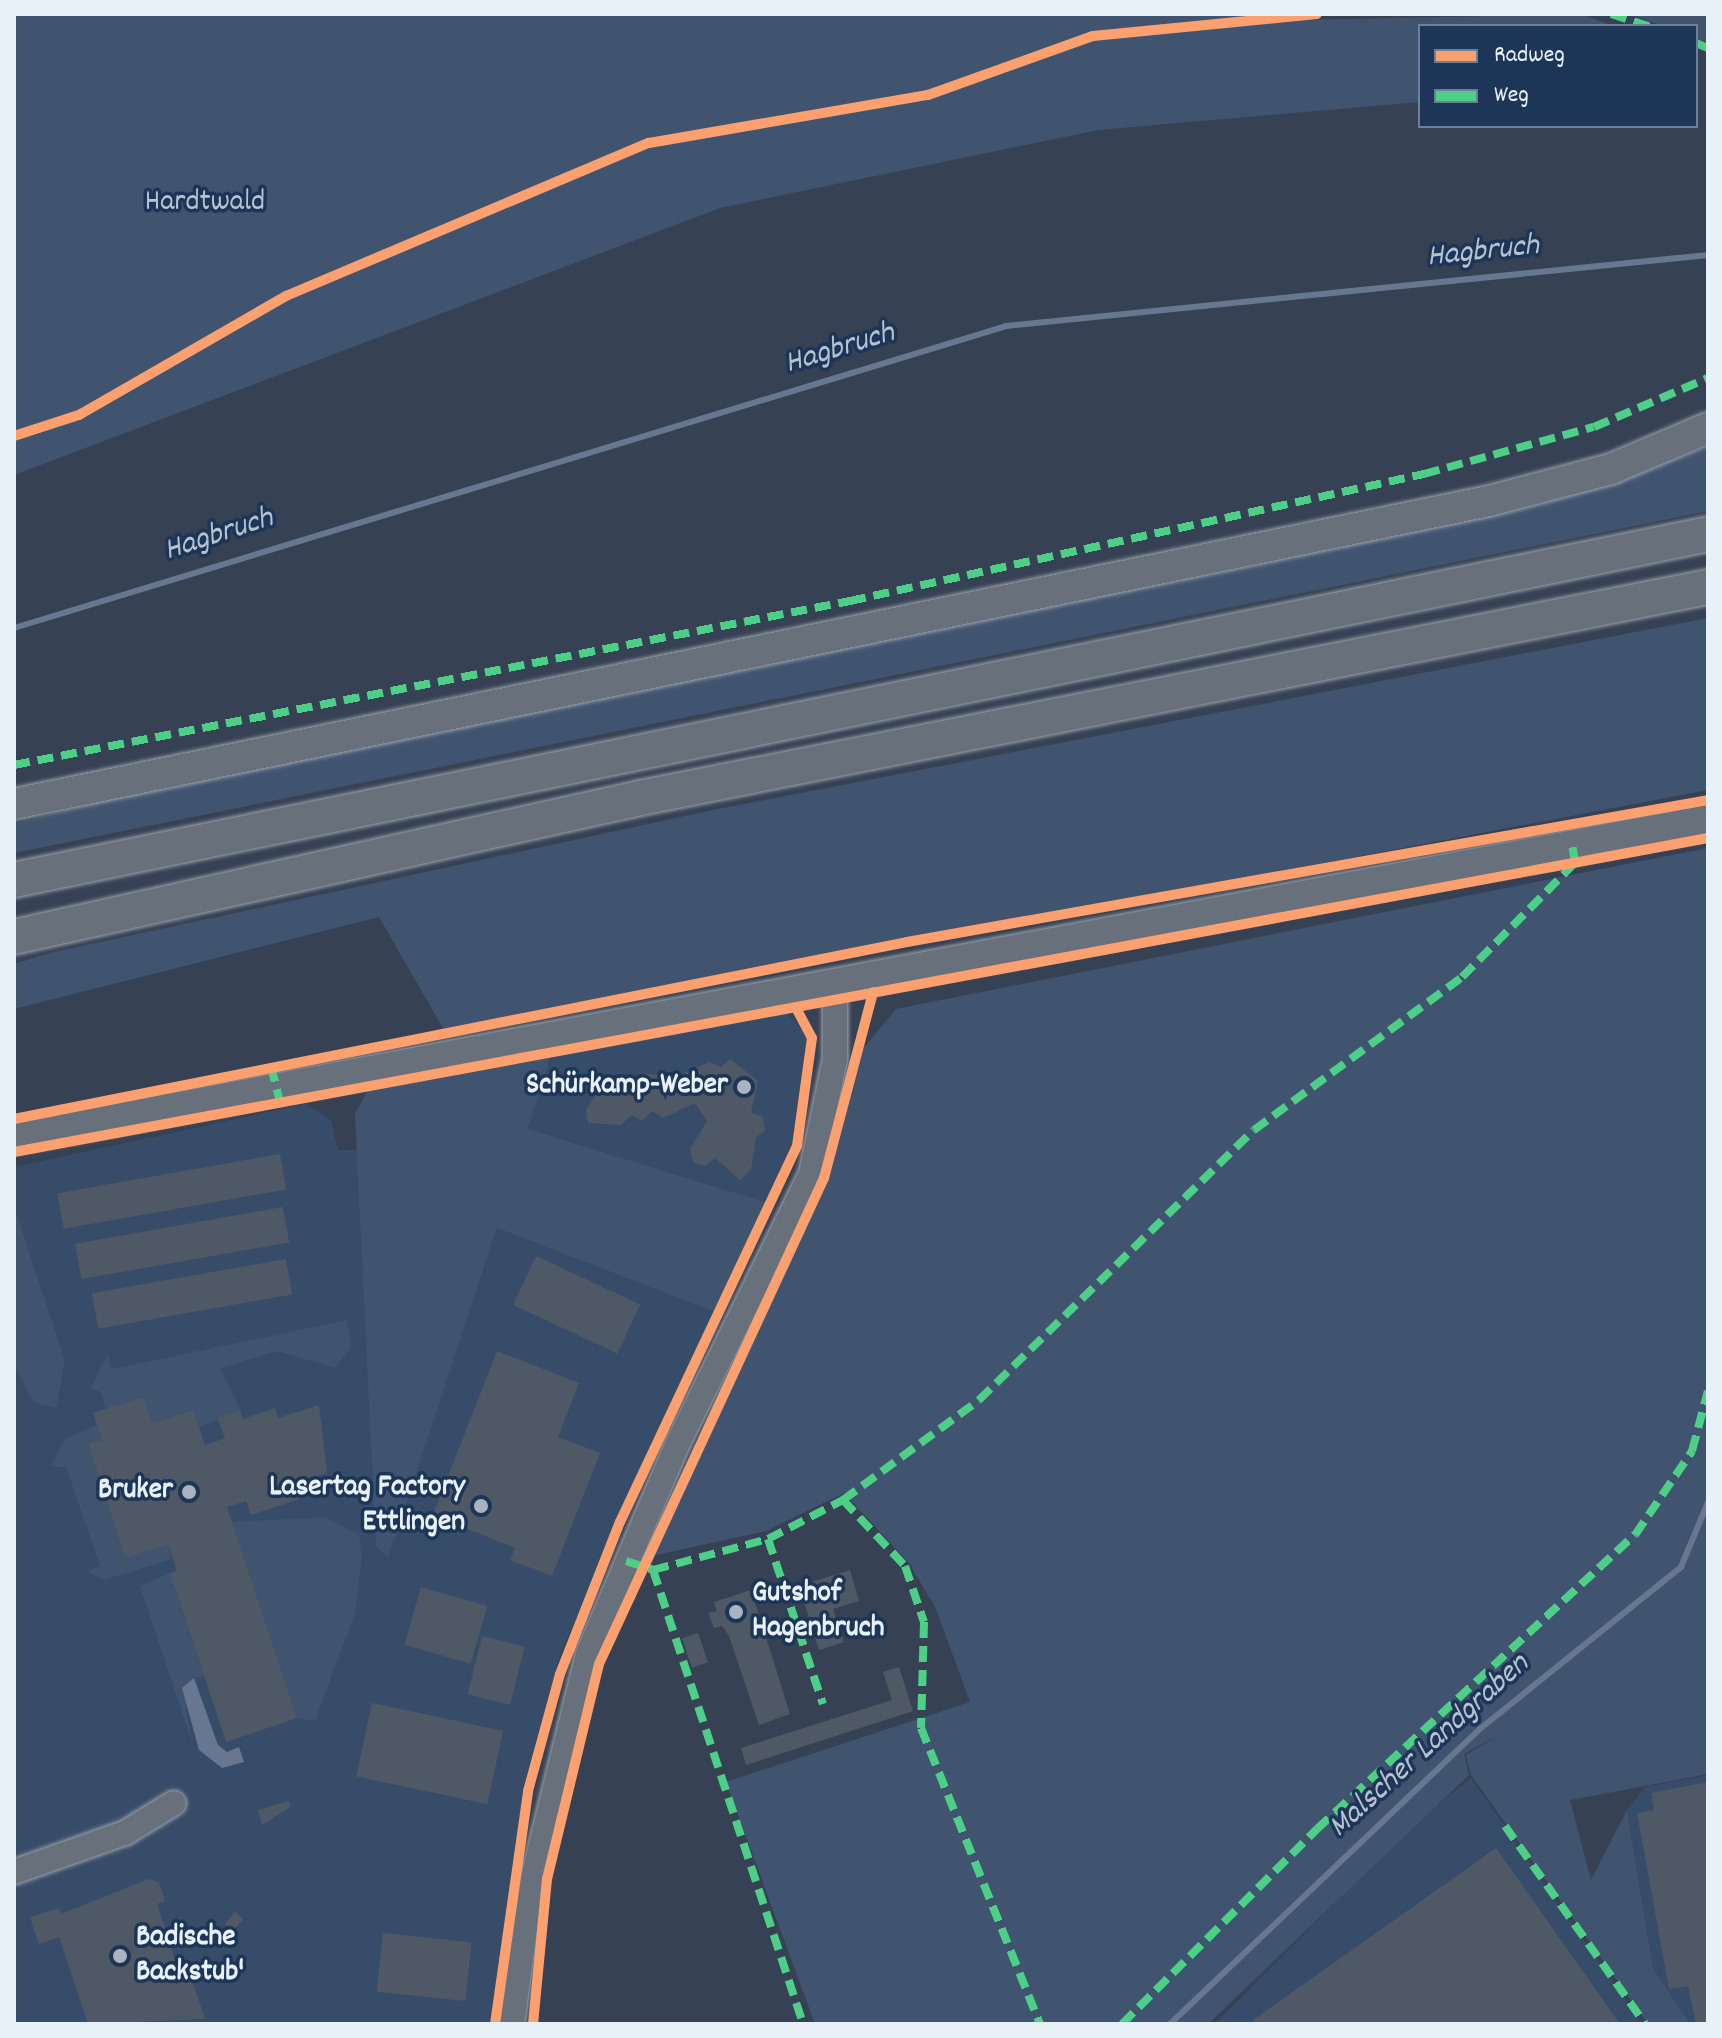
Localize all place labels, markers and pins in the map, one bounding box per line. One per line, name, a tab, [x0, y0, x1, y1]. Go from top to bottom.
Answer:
place label: Schürkamp-Weber	[526, 1069, 728, 1105]
marker: Schürkamp-Weber	[735, 1078, 753, 1096]
place label: Lasertag Factory Ettlingen	[269, 1471, 465, 1542]
place label: Bruker	[98, 1474, 173, 1510]
marker: Bruker	[180, 1483, 198, 1501]
marker: Lasertag Factory Ettlingen	[472, 1497, 490, 1515]
place label: Gutshof Hagenbruch	[752, 1577, 884, 1648]
marker: Gutshof Hagenbruch	[727, 1603, 745, 1621]
place label: Badische Backstub'	[136, 1921, 244, 1992]
marker: Badische Backstub'	[111, 1947, 129, 1965]

